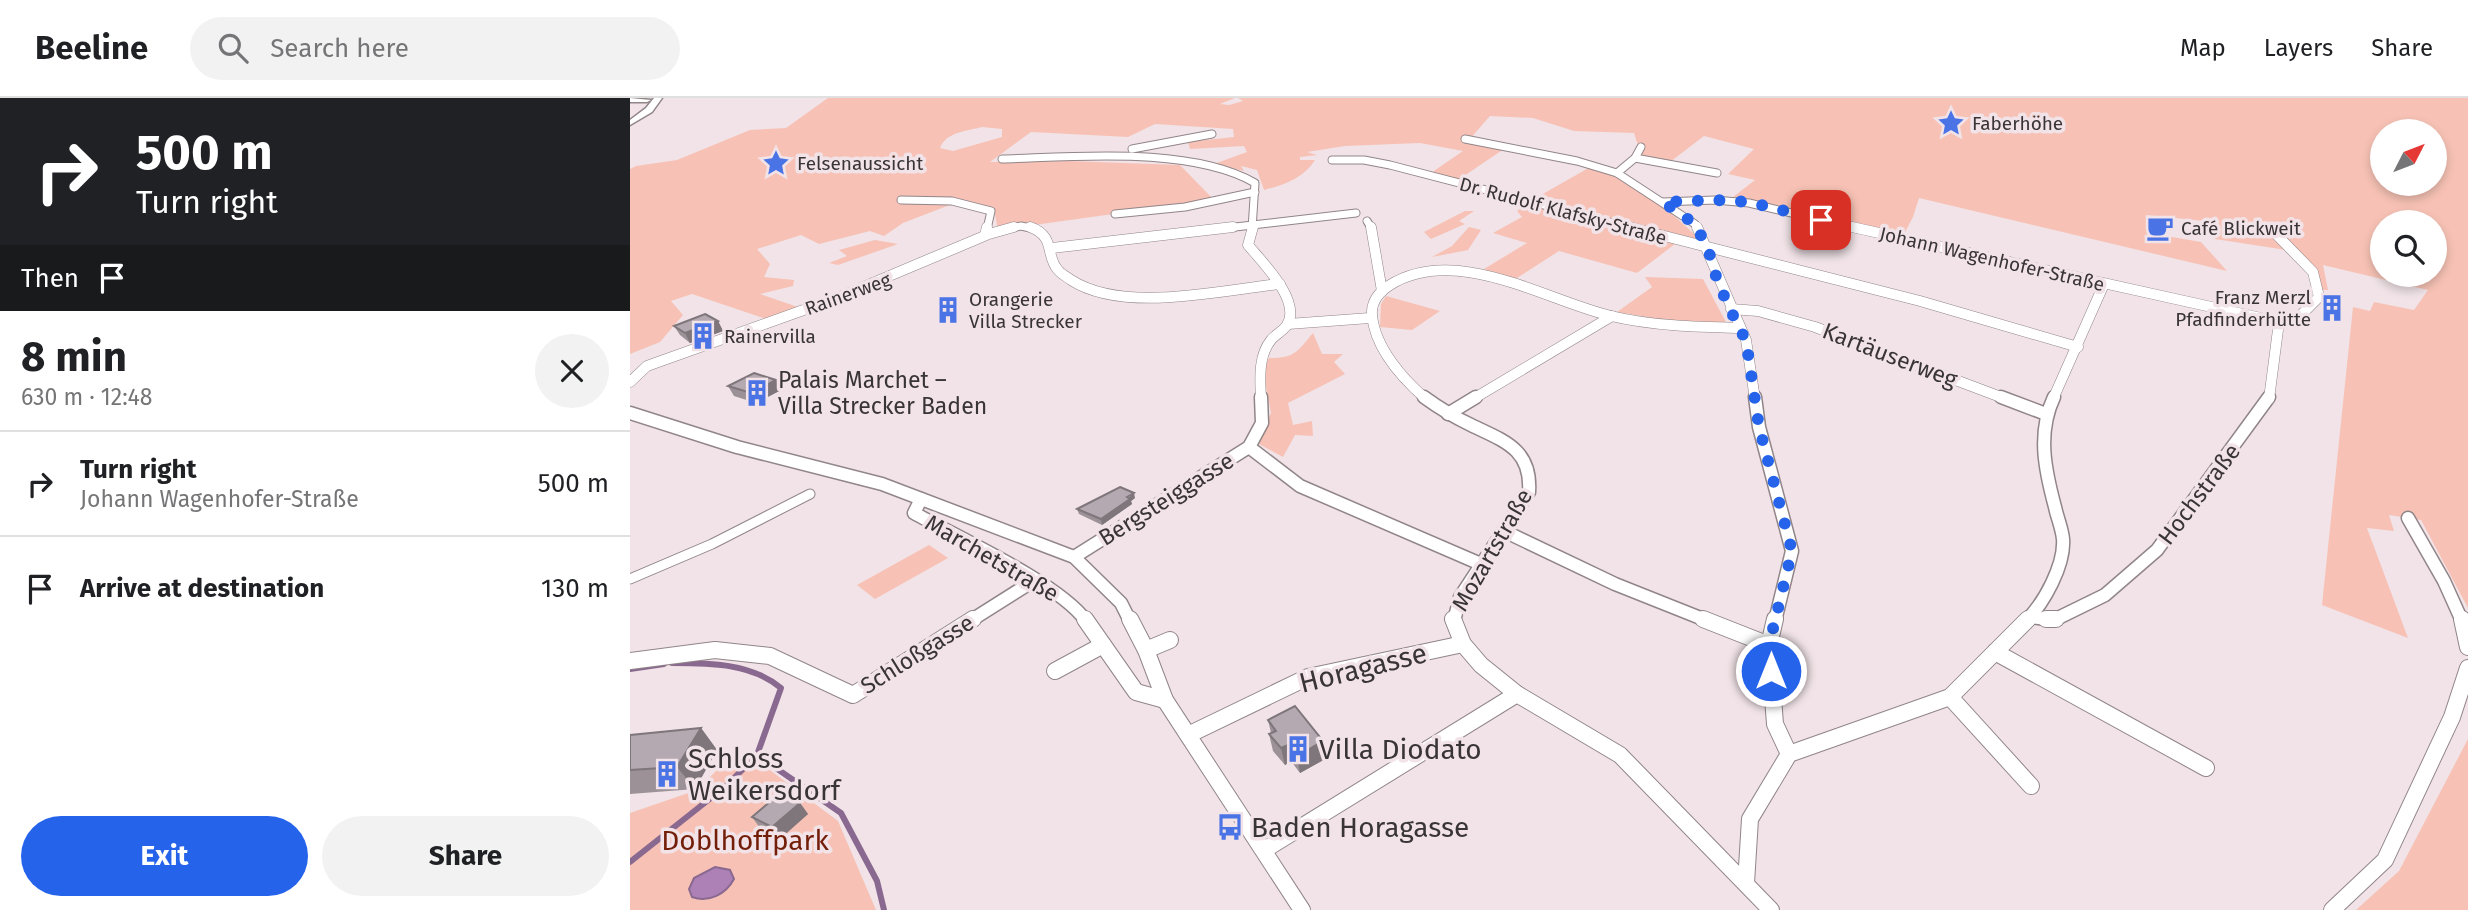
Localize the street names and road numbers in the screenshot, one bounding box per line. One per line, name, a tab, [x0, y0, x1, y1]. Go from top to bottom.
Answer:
street label: Dr. Rudolf Klafsky-Straße	[1457, 172, 1669, 250]
street label: Johann Wagenhofer-Straße	[1877, 222, 2107, 296]
street label: Rainerweg	[802, 268, 894, 320]
street label: Kartäuserweg	[1819, 316, 1961, 394]
street label: Hochstraße	[2152, 438, 2246, 550]
street label: Bergsteiggasse	[1093, 446, 1239, 552]
street label: Mozartstraße	[1446, 484, 1538, 616]
street label: Marchetstraße	[920, 508, 1064, 608]
street label: Schloßgasse	[855, 608, 979, 700]
street label: Horagasse	[1296, 636, 1430, 700]

